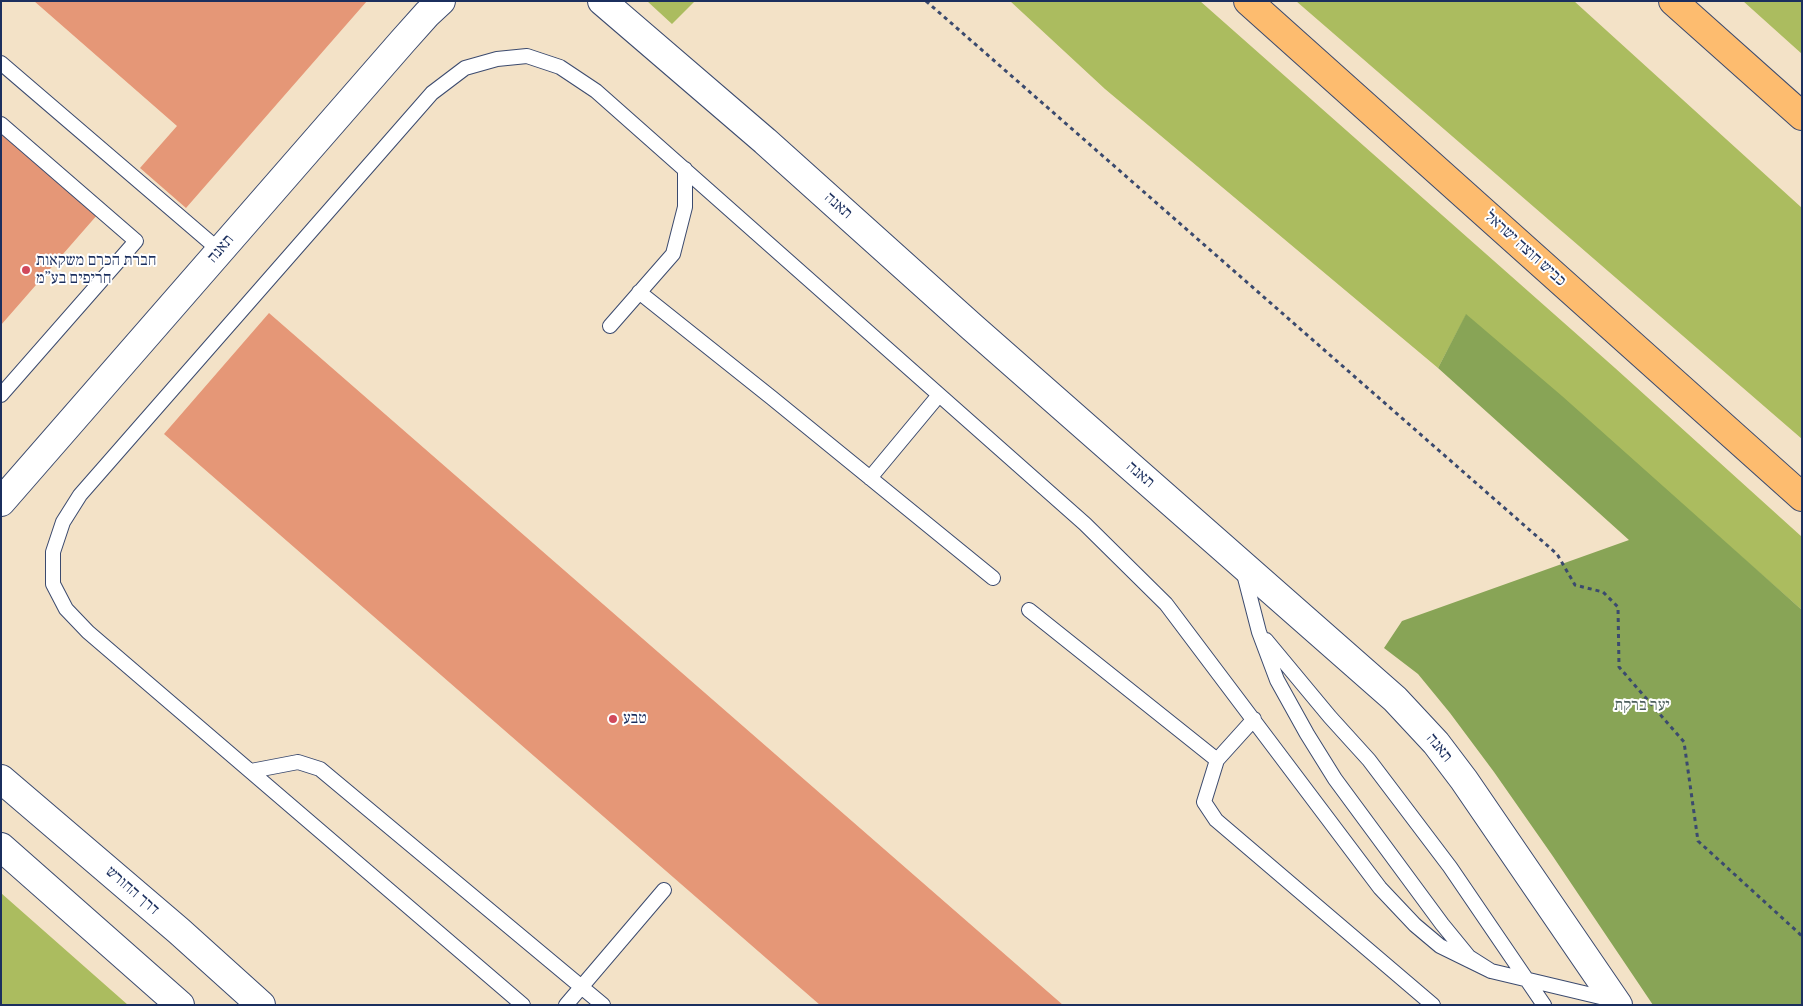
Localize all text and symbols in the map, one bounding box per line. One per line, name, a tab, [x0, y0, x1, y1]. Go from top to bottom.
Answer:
street label: תאנה	[820, 188, 856, 224]
street label: כביש חוצה ישראל	[1480, 207, 1570, 291]
street label: תאנה	[203, 231, 239, 267]
place label: חברת הכרם משקאות חריפים בע"מ	[36, 251, 157, 289]
marker: חברת הכרם משקאות חריפים בע"מ	[20, 264, 32, 276]
street label: תאנה	[1122, 457, 1158, 493]
park label: יער ברקת	[1614, 696, 1670, 716]
place label: טבע	[623, 709, 647, 729]
marker: טבע	[607, 713, 619, 725]
street label: תאנה	[1422, 730, 1456, 766]
street label: דרך החורש	[101, 862, 163, 920]

